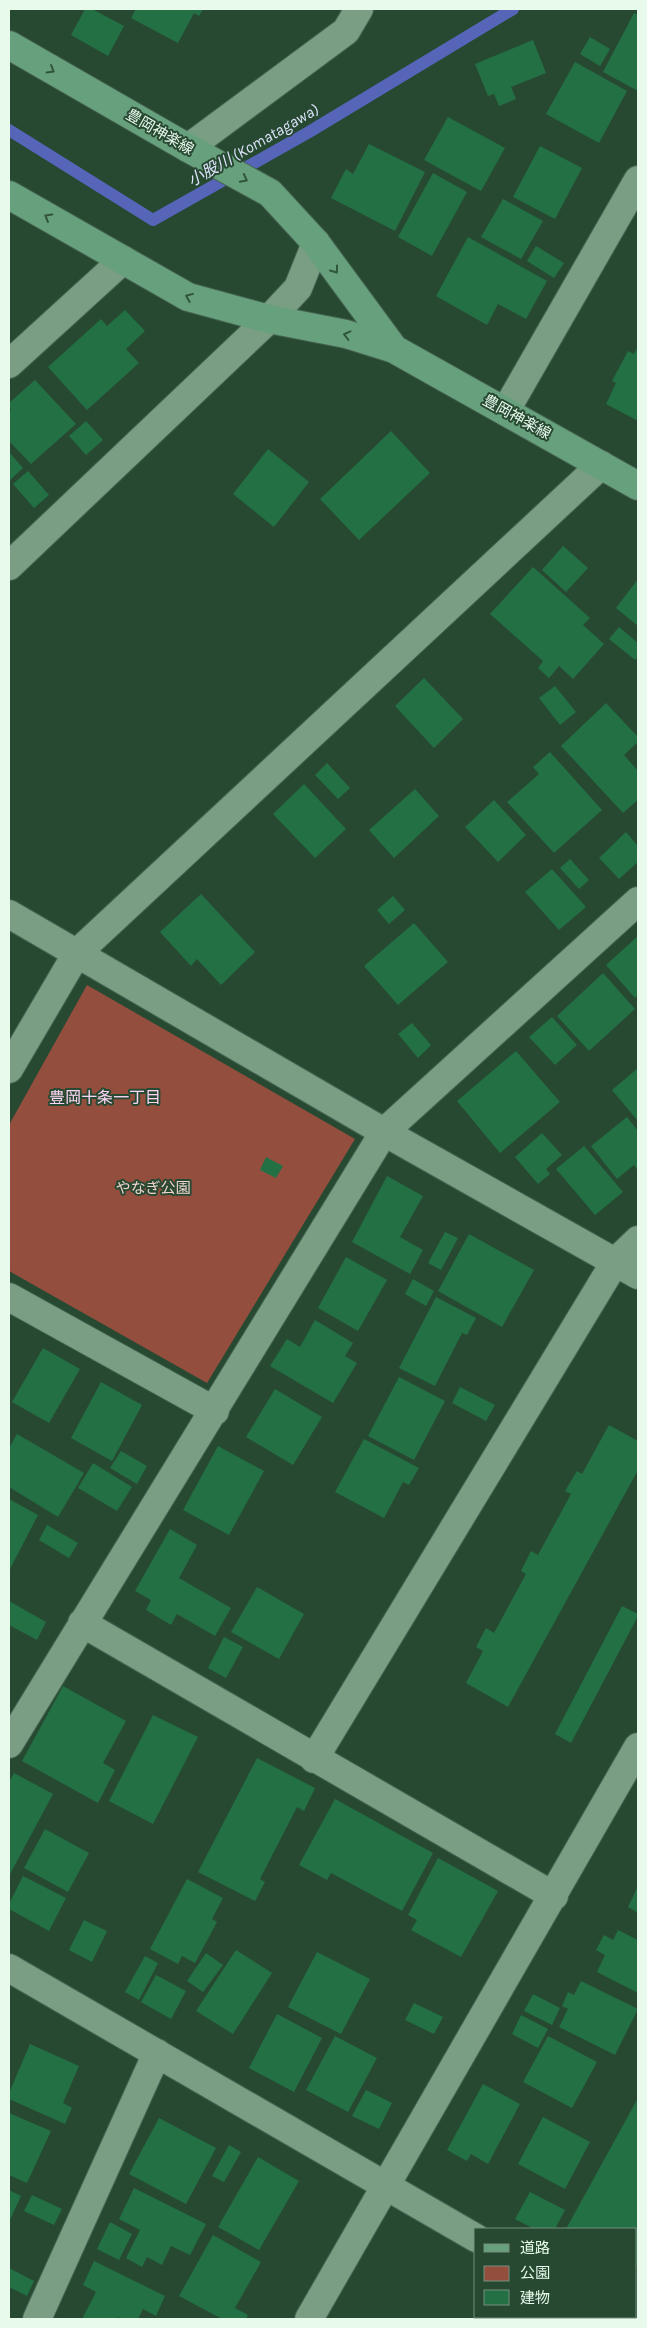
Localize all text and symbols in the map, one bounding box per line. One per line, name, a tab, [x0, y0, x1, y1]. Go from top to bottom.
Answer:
one-way arrow	[46, 63, 55, 73]
water label: 小股川 (Komatagawa)	[184, 100, 322, 190]
street label: 豊岡神楽線	[123, 105, 197, 159]
one-way arrow	[239, 173, 248, 183]
one-way arrow	[44, 213, 53, 223]
one-way arrow	[329, 264, 338, 274]
one-way arrow	[186, 292, 194, 302]
one-way arrow	[343, 330, 352, 341]
street label: 豊岡神楽線	[480, 391, 554, 443]
district label: 豊岡十条一丁目	[49, 1088, 161, 1107]
park label: やなぎ公園	[115, 1179, 191, 1197]
legend	[474, 2228, 637, 2318]
text: 道路	[520, 2239, 550, 2257]
text: 公園	[520, 2264, 550, 2282]
text: 建物	[520, 2289, 550, 2307]

